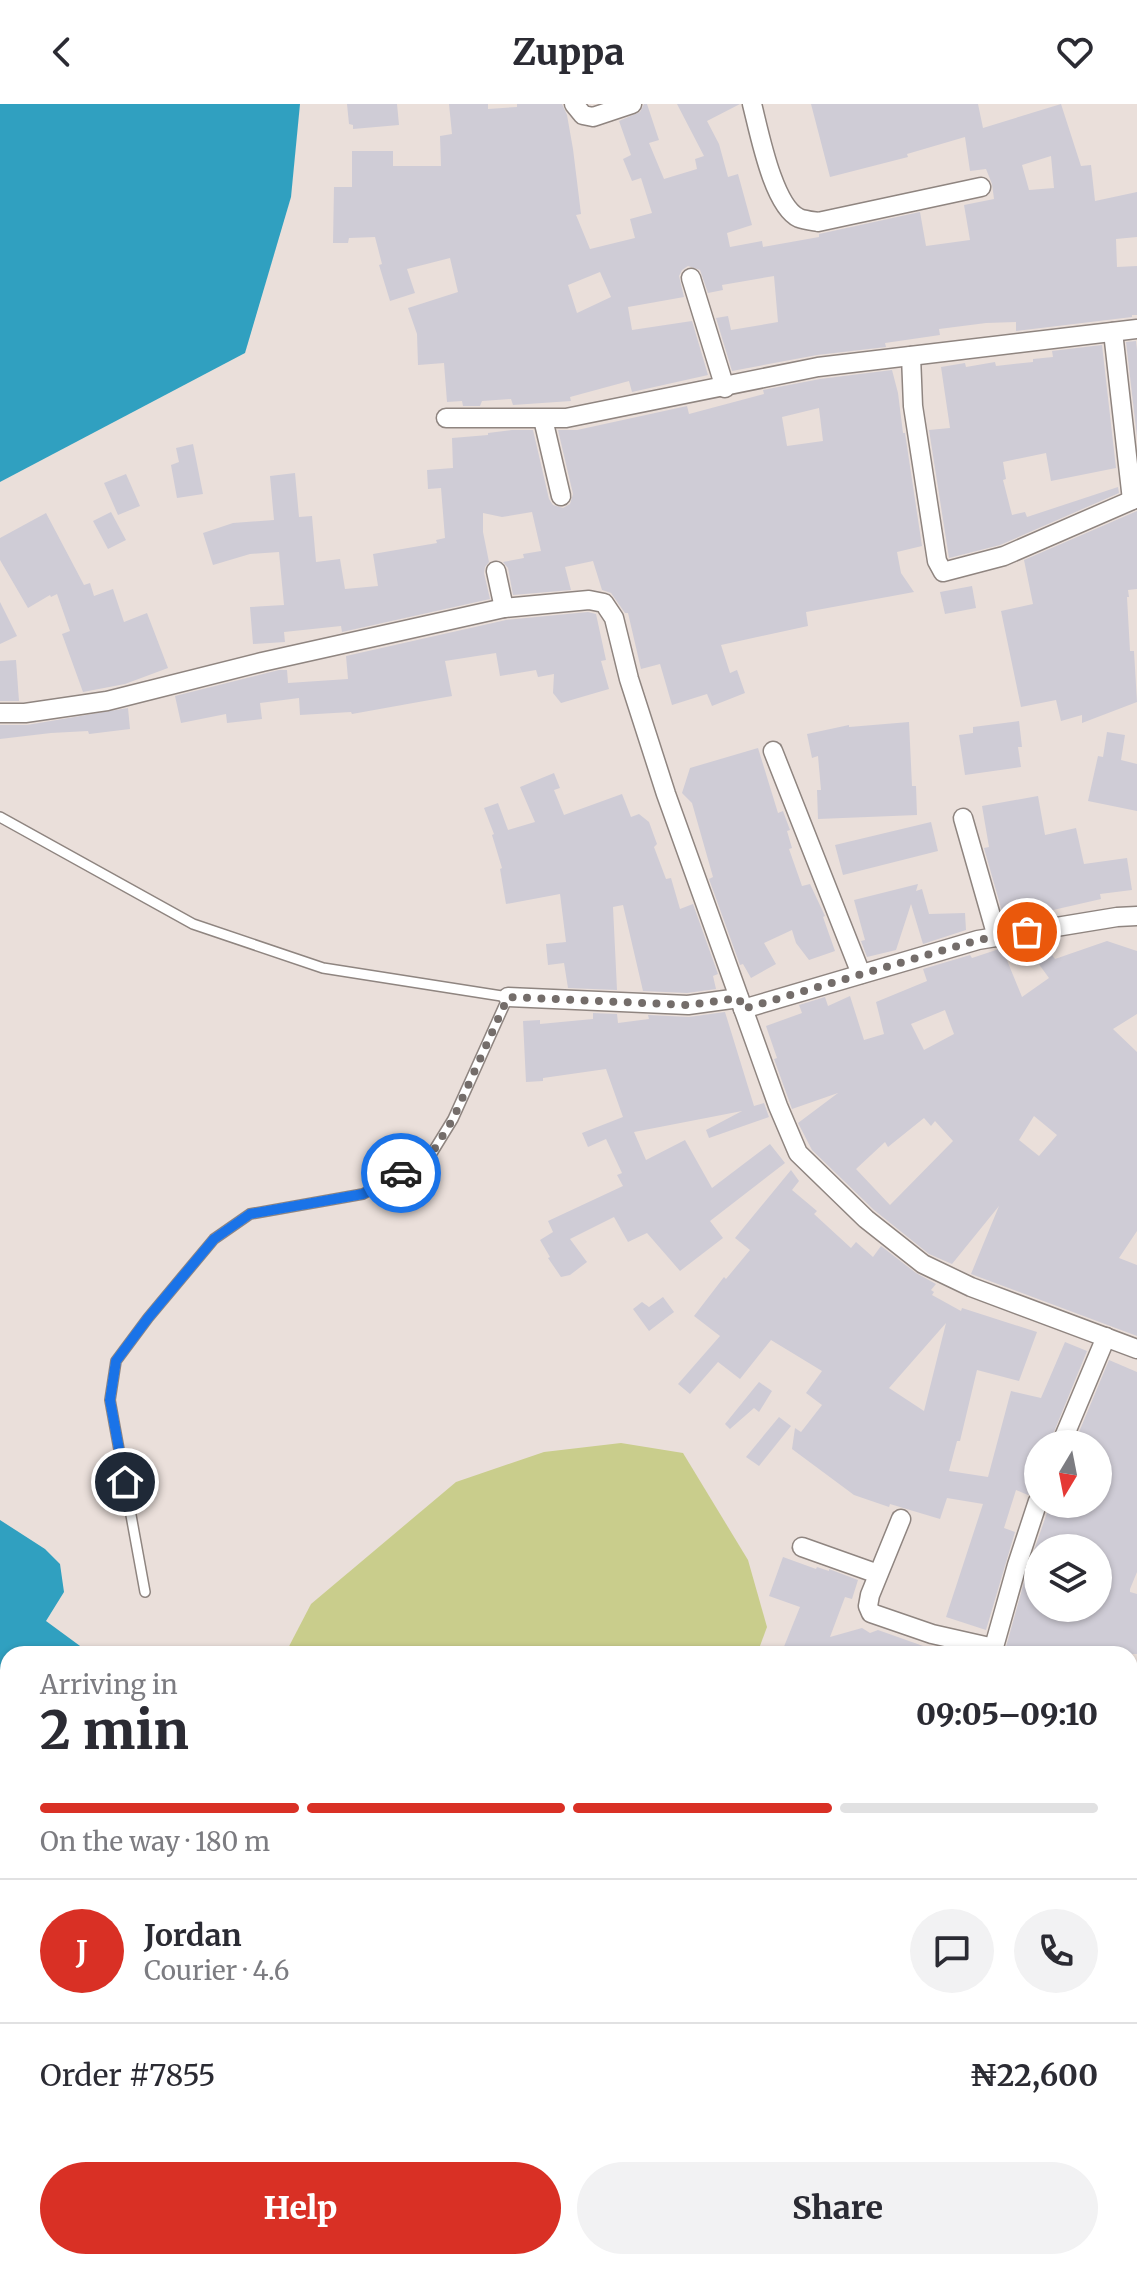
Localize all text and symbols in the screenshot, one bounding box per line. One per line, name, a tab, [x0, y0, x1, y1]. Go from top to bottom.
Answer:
icon: back	[40, 30, 84, 74]
text: Zuppa	[512, 30, 625, 75]
icon: heart	[1053, 30, 1097, 74]
pin	[993, 898, 1061, 966]
icon: bag	[1005, 910, 1049, 954]
courier	[361, 1133, 441, 1213]
icon: car	[379, 1151, 423, 1195]
north arrow	[1024, 1430, 1112, 1518]
map controls	[1024, 1430, 1112, 1622]
pin	[91, 1448, 159, 1516]
icon: home	[103, 1460, 147, 1504]
button: layers	[1024, 1534, 1112, 1622]
text: Arriving in	[40, 1668, 178, 1701]
text: 09:05–09:10	[916, 1695, 1098, 1733]
text: 2 min	[40, 1698, 189, 1763]
text: On the way · 180 m	[40, 1825, 270, 1858]
button: chat	[910, 1909, 994, 1993]
button: phone	[1014, 1909, 1098, 1993]
text: Jordan	[144, 1916, 242, 1954]
text: J	[76, 1932, 88, 1970]
text: Courier · 4.6	[144, 1954, 290, 1987]
text: Order #7855	[40, 2056, 216, 2094]
text: ₦22,600	[969, 2056, 1098, 2094]
button: Help	[40, 2162, 561, 2254]
button: Share	[577, 2162, 1098, 2254]

